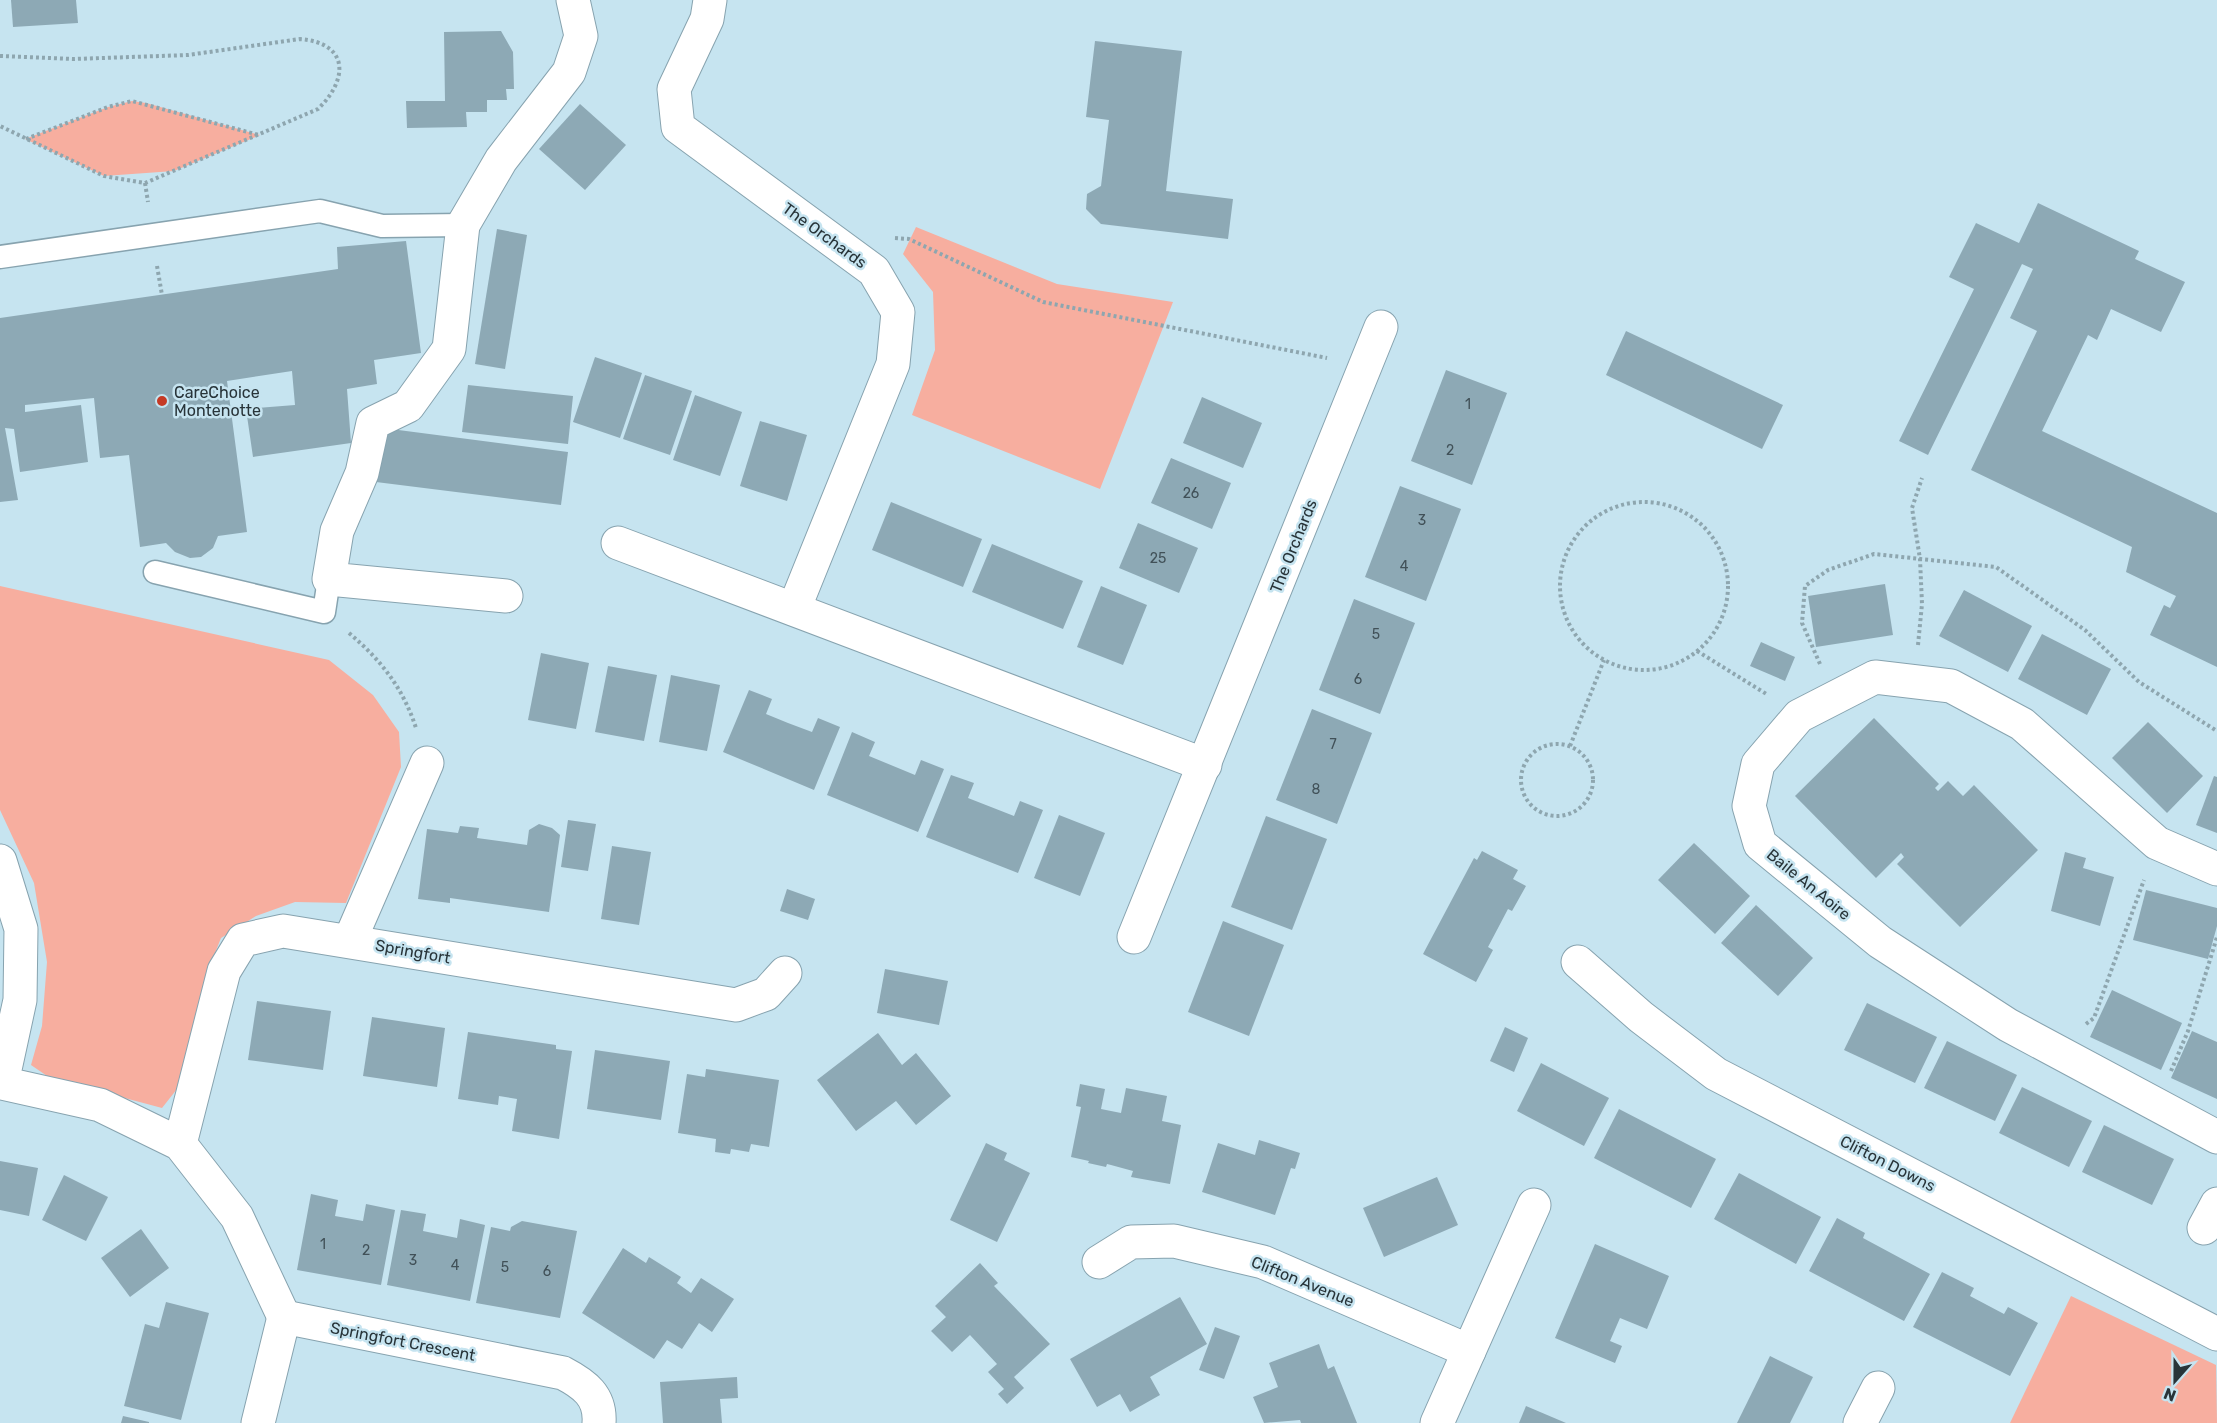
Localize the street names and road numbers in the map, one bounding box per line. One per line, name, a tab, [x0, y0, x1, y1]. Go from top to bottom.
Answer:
street label: The Orchards	[779, 199, 870, 272]
street label: The Orchards	[1266, 497, 1321, 596]
street label: Baile An Aoire	[1763, 845, 1854, 924]
street label: Springfort	[374, 936, 452, 967]
street label: Clifton Downs	[1837, 1131, 1939, 1196]
street label: Clifton Avenue	[1249, 1252, 1357, 1311]
street label: Springfort Crescent	[329, 1318, 477, 1365]

